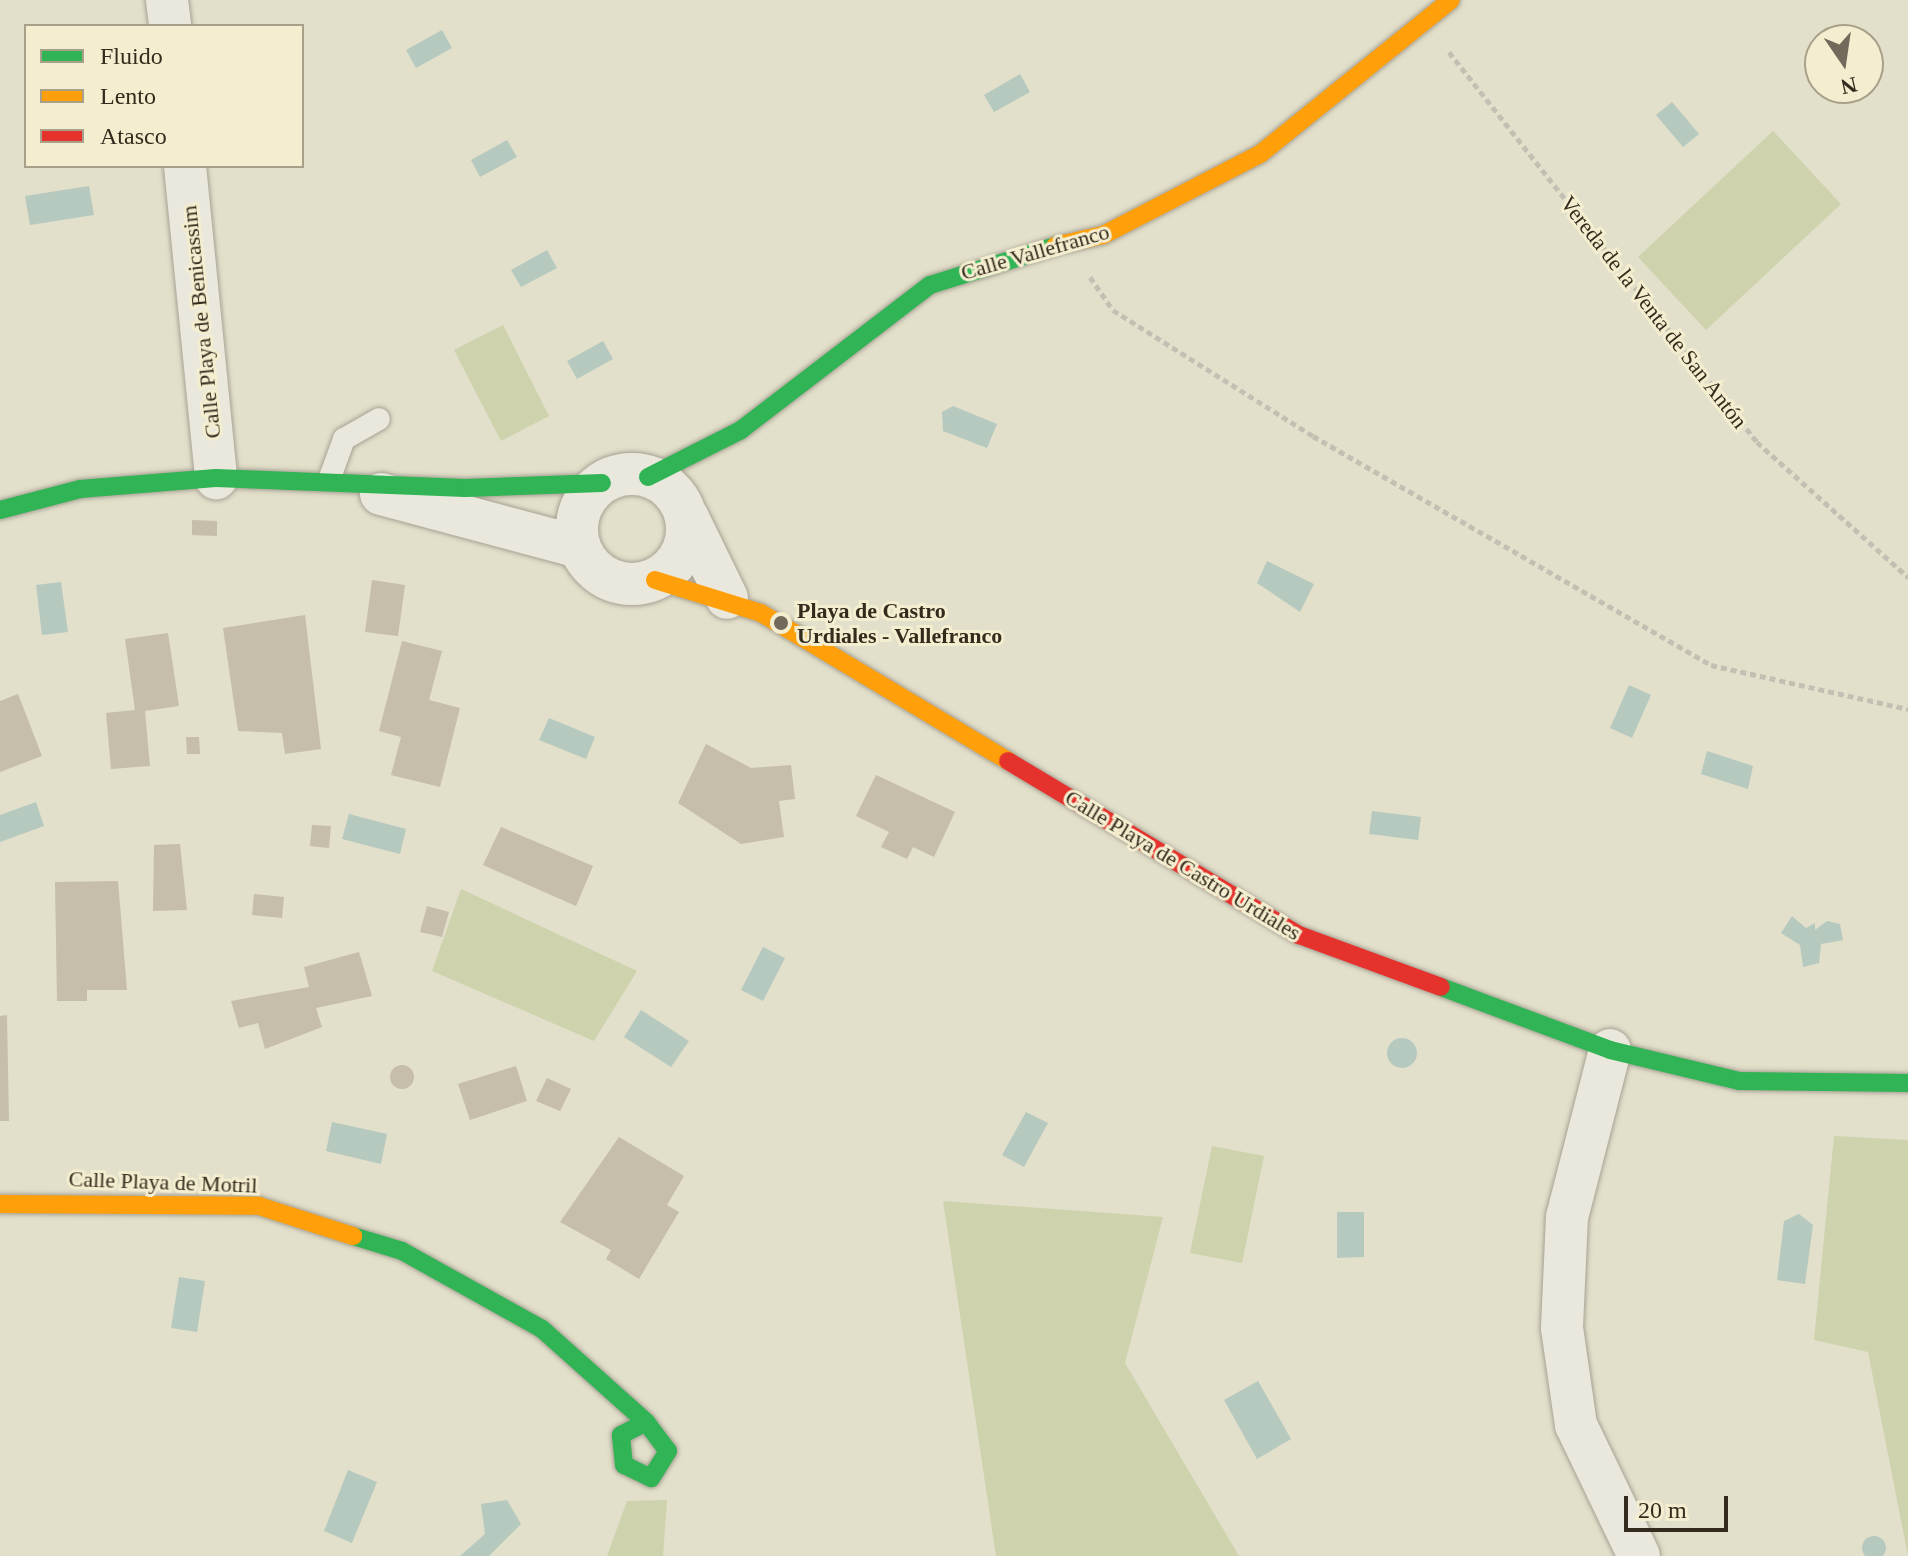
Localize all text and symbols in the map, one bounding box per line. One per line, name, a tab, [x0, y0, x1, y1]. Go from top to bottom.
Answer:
legend	[24, 24, 304, 168]
north arrow	[1804, 24, 1884, 104]
text: Fluido	[100, 43, 163, 69]
text: N	[1839, 72, 1860, 100]
text: Lento	[100, 83, 156, 109]
text: Atasco	[100, 123, 167, 149]
street label: Vereda de la Venta de San Antón	[1554, 190, 1754, 434]
street label: Calle Playa de Benicassim	[176, 204, 226, 440]
street label: Calle Vallefranco	[958, 218, 1112, 286]
place label: Playa de Castro Urdiales - Vallefranco	[797, 597, 1003, 648]
marker: Playa de Castro Urdiales - Vallefranco	[772, 614, 790, 632]
street label: Calle Playa de Castro Urdiales	[1060, 784, 1306, 946]
street label: Calle Playa de Motril	[68, 1166, 258, 1198]
scale bar	[1628, 1480, 1732, 1530]
text: 20 m	[1638, 1497, 1687, 1523]

